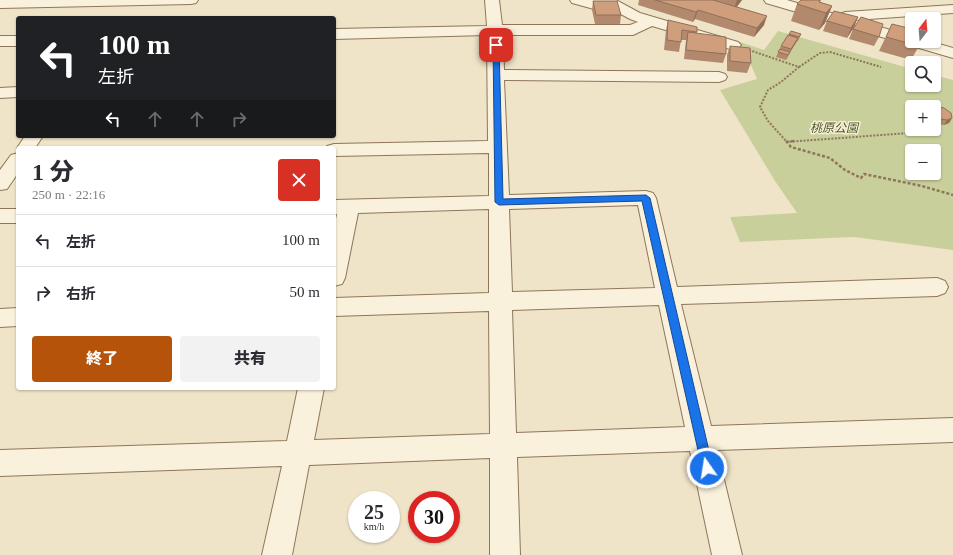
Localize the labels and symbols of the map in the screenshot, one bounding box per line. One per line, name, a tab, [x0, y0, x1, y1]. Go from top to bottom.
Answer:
north arrow	[905, 12, 941, 48]
pin	[479, 28, 513, 62]
park label: 桃原公園	[810, 121, 860, 135]
position arrow	[686, 447, 728, 489]
speed limit sign: 30	[408, 491, 460, 543]

